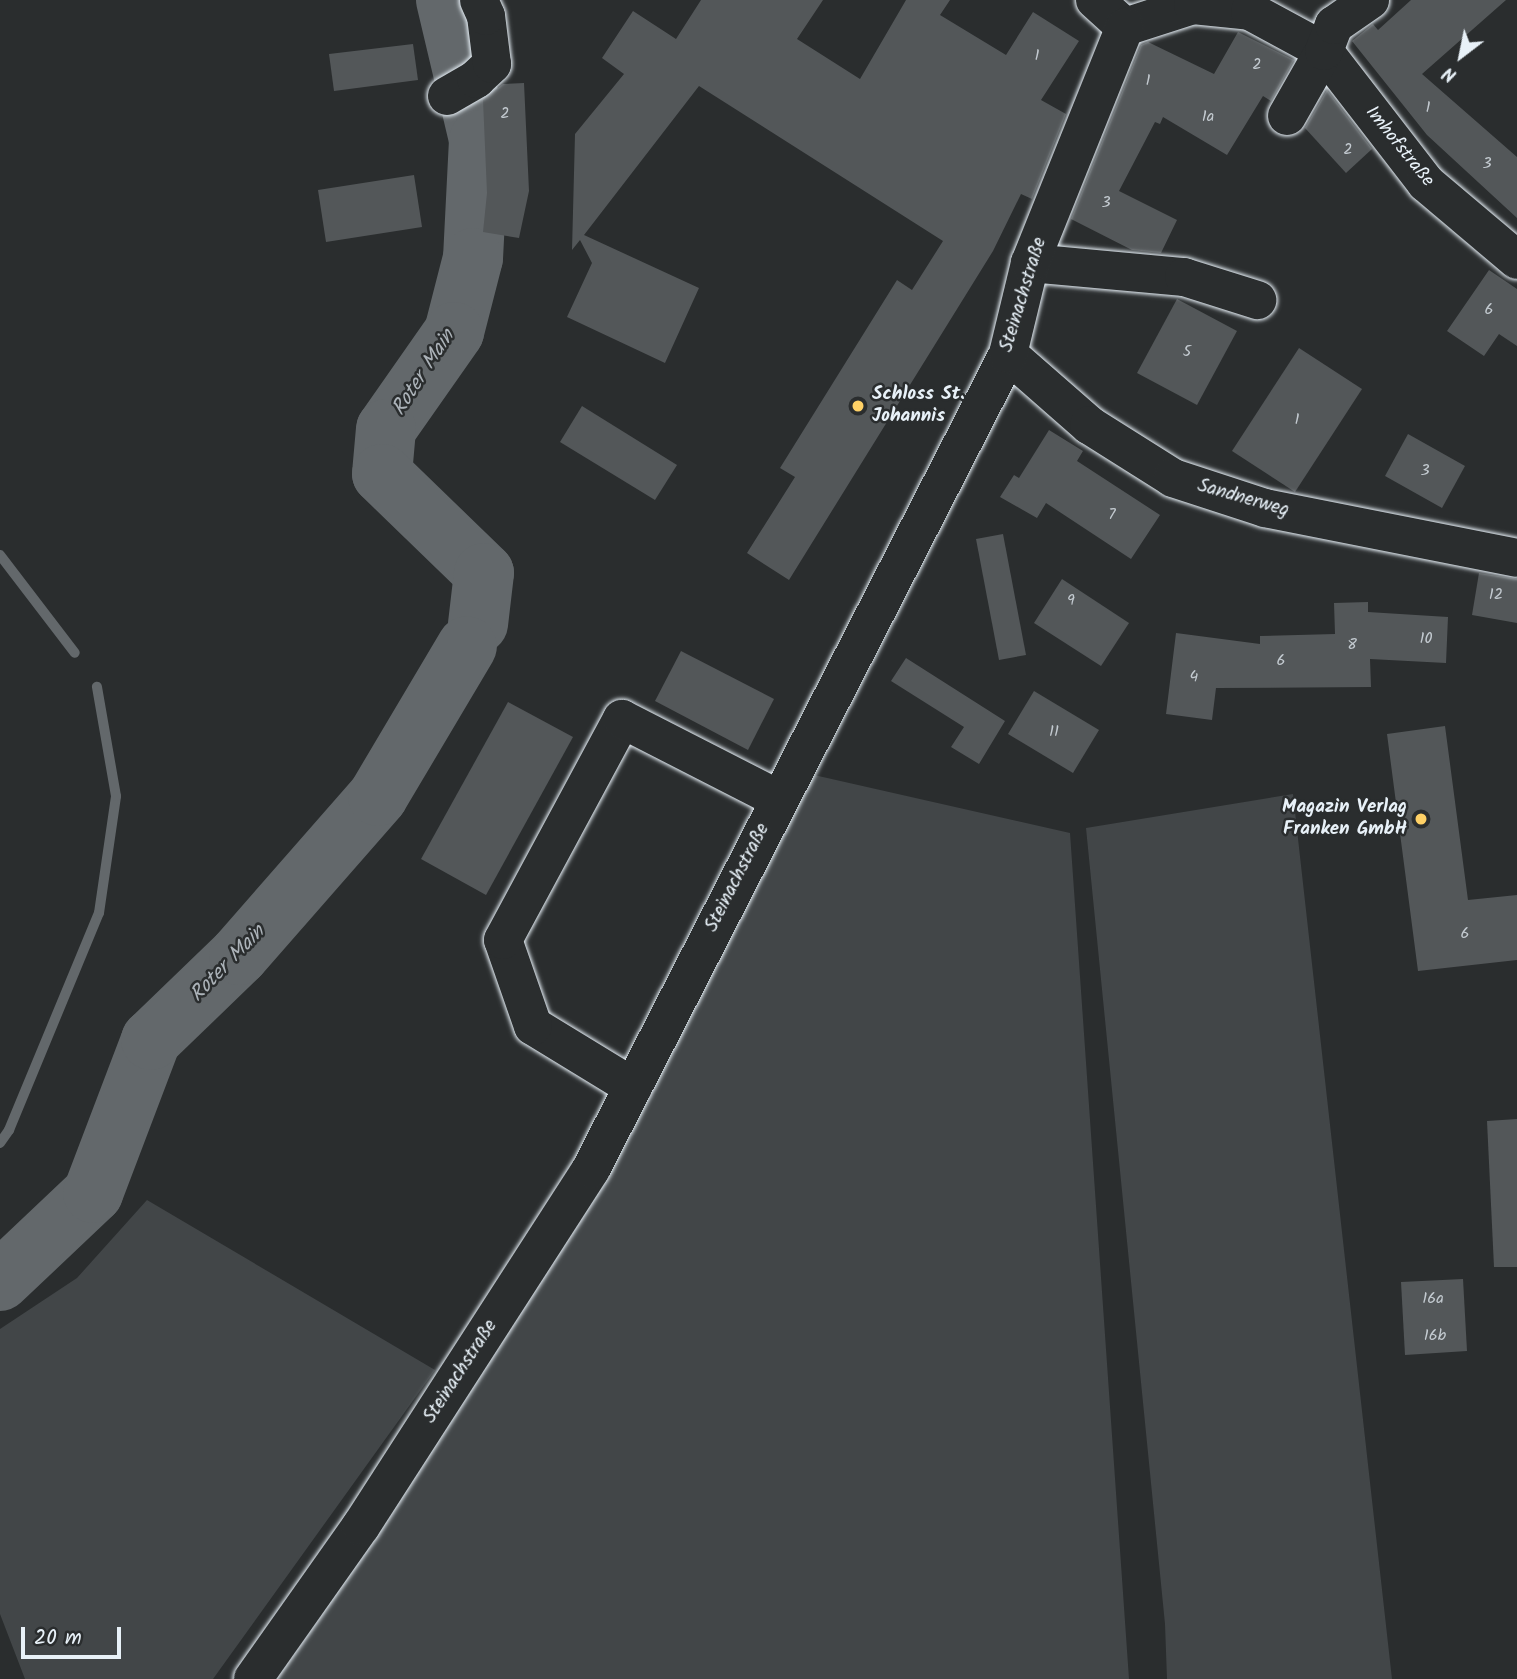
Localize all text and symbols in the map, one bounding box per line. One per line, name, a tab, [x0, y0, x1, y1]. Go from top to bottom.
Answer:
north arrow	[1426, 21, 1496, 91]
house number: 1	[1034, 46, 1040, 66]
house number: 2	[1252, 55, 1262, 75]
text: N	[1437, 58, 1463, 90]
house number: 1	[1145, 71, 1151, 91]
house number: 1	[1425, 98, 1431, 118]
street label: Imhofstraße	[1360, 102, 1438, 192]
house number: 2	[500, 104, 510, 124]
house number: 1a	[1202, 107, 1214, 127]
house number: 2	[1343, 140, 1353, 160]
house number: 3	[1482, 154, 1492, 174]
house number: 3	[1101, 193, 1111, 213]
street label: Steinachstraße	[996, 235, 1052, 355]
house number: 6	[1485, 300, 1493, 320]
water label: Roter Main	[387, 325, 461, 421]
house number: 5	[1183, 342, 1191, 362]
place label: Schloss St. Johannis	[872, 384, 965, 428]
marker: Schloss St. Johannis	[850, 398, 866, 414]
house number: 1	[1294, 410, 1300, 430]
house number: 3	[1420, 461, 1430, 481]
street label: Sandnerweg	[1195, 475, 1291, 523]
house number: 7	[1108, 505, 1116, 525]
house number: 12	[1489, 585, 1503, 605]
house number: 9	[1067, 591, 1075, 611]
house number: 10	[1419, 629, 1433, 649]
house number: 8	[1347, 635, 1357, 655]
house number: 6	[1277, 651, 1285, 671]
house number: 4	[1190, 667, 1198, 687]
house number: 11	[1049, 722, 1059, 742]
place label: Magazin Verlag Franken GmbH	[1282, 797, 1407, 841]
marker: Magazin Verlag Franken GmbH	[1413, 811, 1429, 827]
street label: Steinachstraße	[701, 820, 775, 936]
water label: Roter Main	[185, 920, 271, 1008]
house number: 6	[1461, 924, 1469, 944]
house number: 16a	[1422, 1289, 1444, 1309]
street label: Steinachstraße	[419, 1316, 503, 1428]
house number: 16b	[1424, 1326, 1446, 1346]
scale bar	[24, 1612, 124, 1656]
text: 20 m	[34, 1622, 82, 1655]

